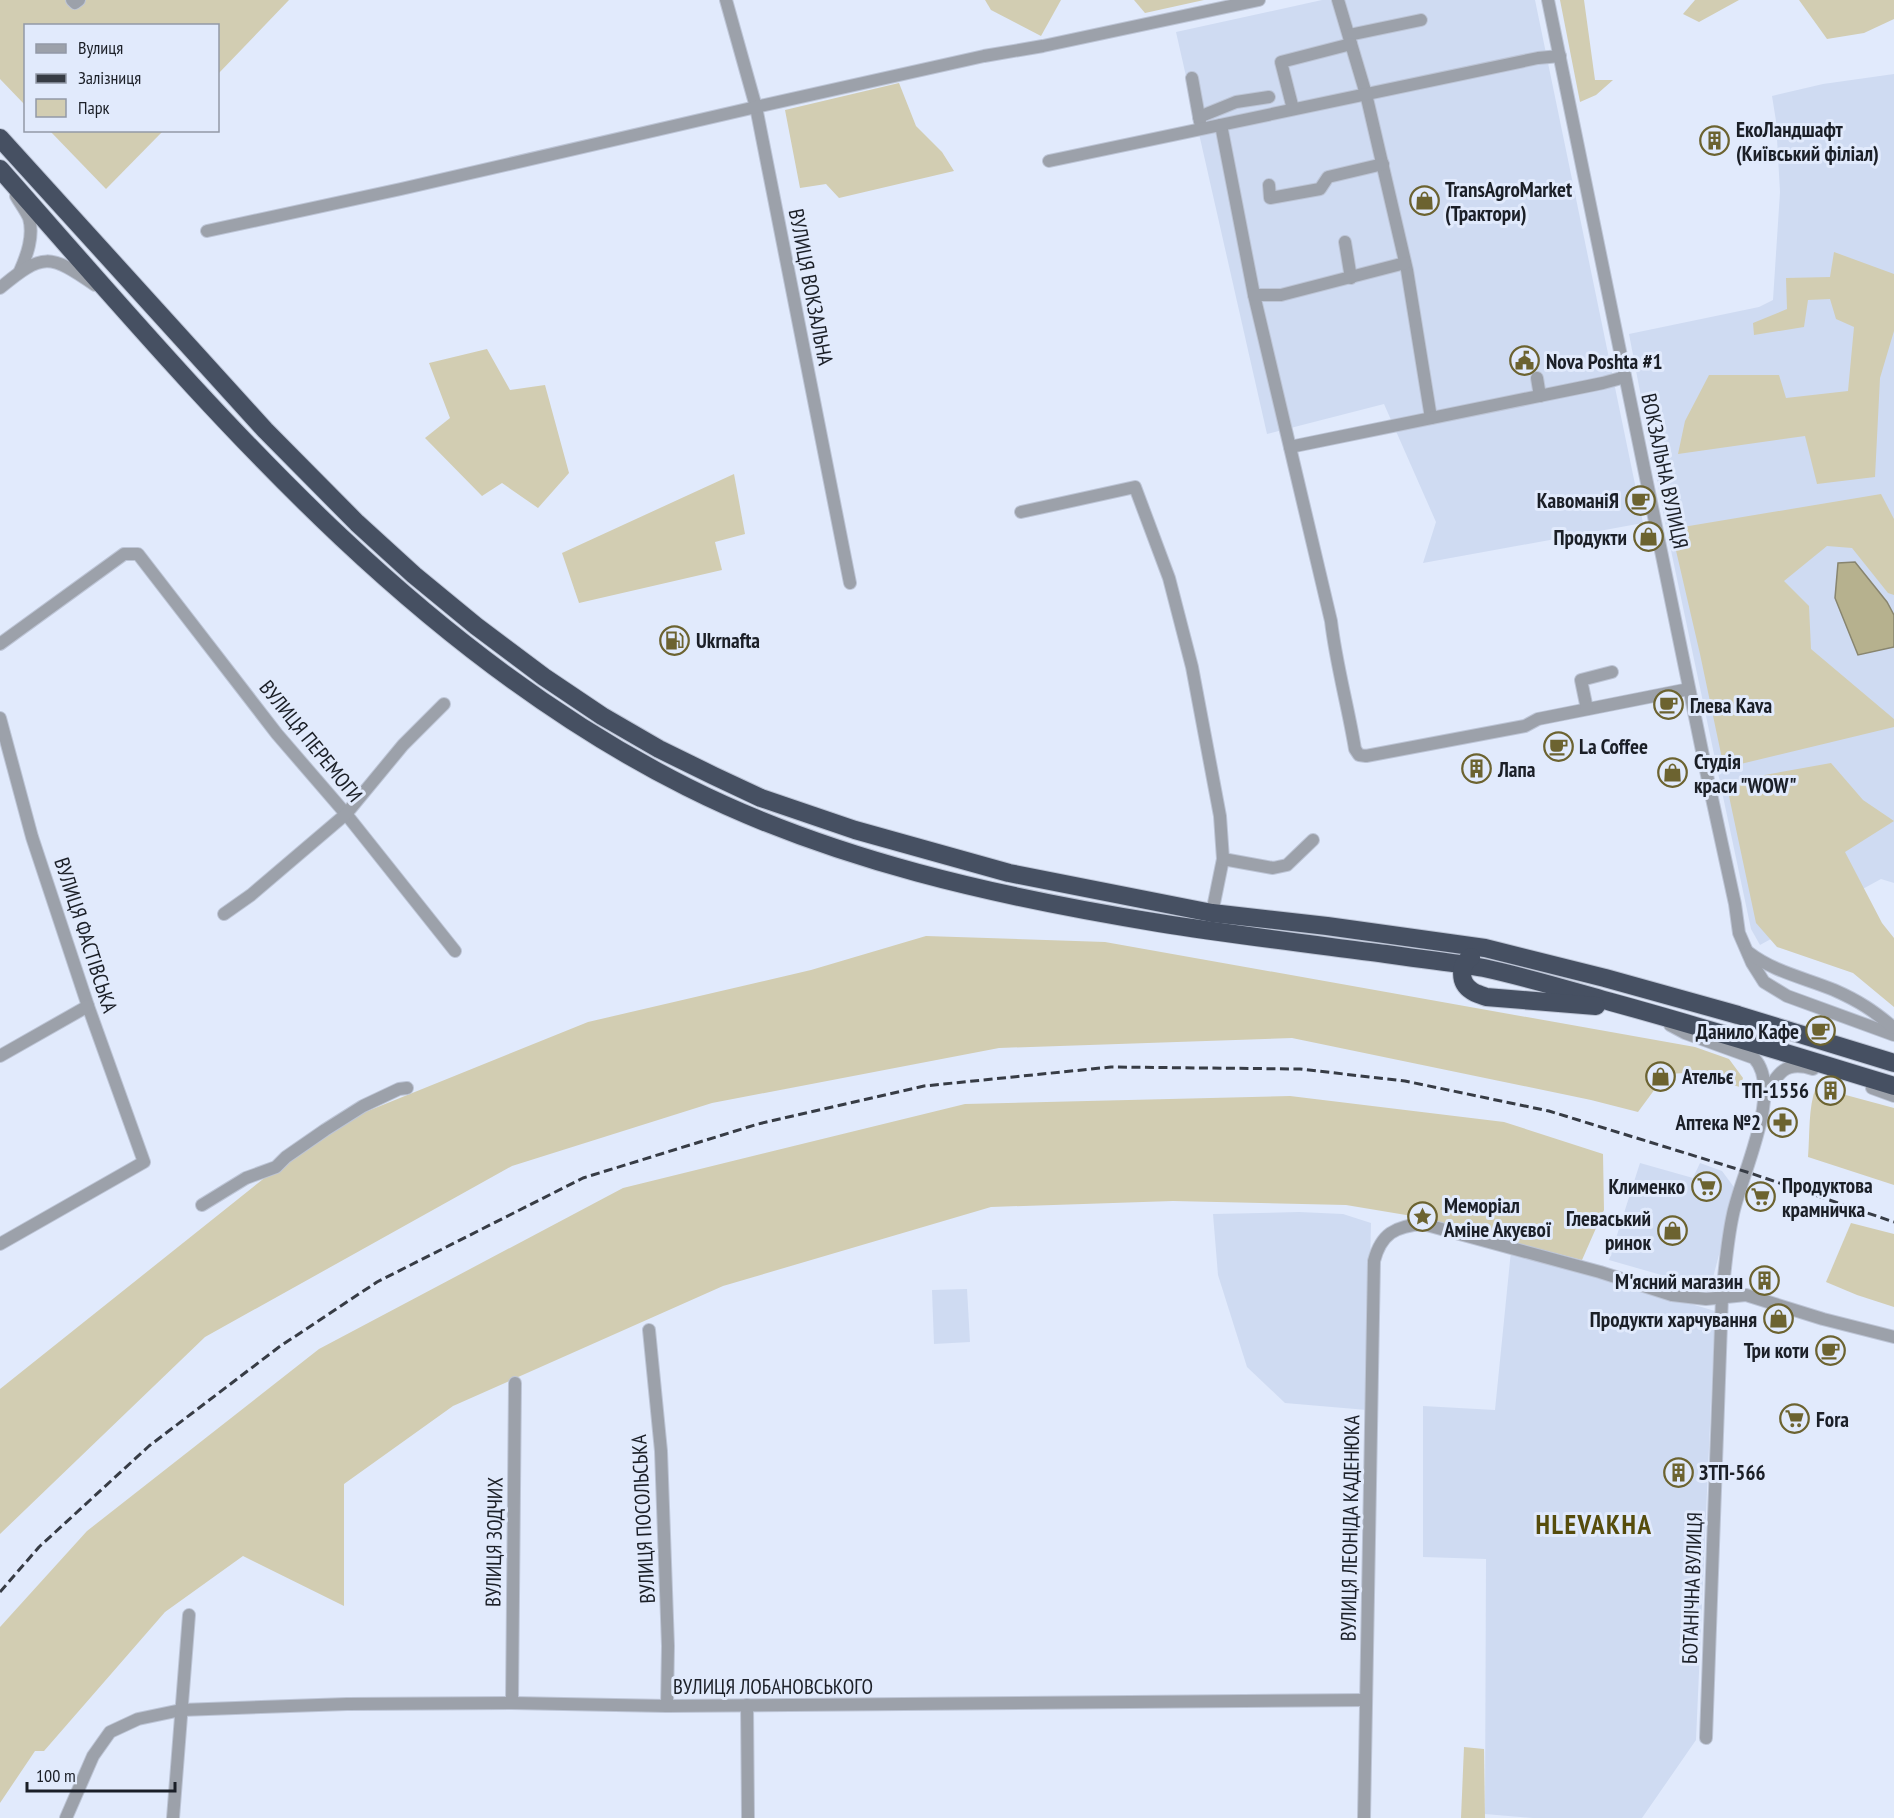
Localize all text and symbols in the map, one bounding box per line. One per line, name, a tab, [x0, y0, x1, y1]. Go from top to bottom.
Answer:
legend	[24, 24, 219, 132]
text: Вулиця	[78, 36, 123, 59]
text: Залізниця	[78, 66, 141, 89]
text: Парк	[78, 96, 109, 119]
place label: ЕкоЛандшафт (Київський філіал)	[1736, 116, 1879, 167]
building icon: ЕкоЛандшафт (Київський філіал)	[1699, 125, 1731, 157]
place label: TransAgroMarket (Трактори)	[1445, 176, 1572, 227]
shop icon: TransAgroMarket (Трактори)	[1408, 185, 1440, 217]
street label: ВУЛИЦЯ ВОКЗАЛЬНА	[783, 207, 839, 367]
public building icon: Nova Poshta #1	[1509, 345, 1541, 377]
place label: Nova Poshta #1	[1546, 348, 1663, 375]
street label: ВОКЗАЛЬНА ВУЛИЦЯ	[1635, 391, 1695, 551]
cafe icon: КавоманіЯ	[1624, 484, 1656, 516]
place label: КавоманіЯ	[1537, 487, 1619, 514]
shop icon: Продукти	[1632, 521, 1664, 553]
place label: Продукти	[1554, 524, 1627, 551]
fuel station icon: Ukrnafta	[659, 624, 691, 656]
place label: Ukrnafta	[696, 627, 760, 654]
street label: ВУЛИЦЯ ПЕРЕМОГИ	[254, 675, 368, 807]
cafe icon: Глева Kava	[1653, 689, 1685, 721]
place label: Глева Kava	[1690, 692, 1772, 719]
cafe icon: La Coffee	[1542, 730, 1574, 762]
place label: La Coffee	[1579, 733, 1648, 760]
place label: Студія краси "WOW"	[1694, 748, 1797, 799]
building icon: Лапа	[1461, 753, 1493, 785]
place label: Лапа	[1497, 756, 1536, 783]
shop icon: Студія краси "WOW"	[1657, 757, 1689, 789]
street label: ВУЛИЦЯ ФАСТІВСЬКА	[48, 854, 124, 1016]
cafe icon: Данило Кафе	[1804, 1015, 1836, 1047]
place label: Данило Кафе	[1696, 1018, 1799, 1045]
shop icon: Ательє	[1645, 1060, 1677, 1092]
place label: Ательє	[1681, 1063, 1734, 1090]
building icon: ТП-1556	[1814, 1074, 1846, 1106]
place label: ТП-1556	[1742, 1077, 1809, 1104]
pharmacy icon: Аптека №2	[1766, 1106, 1798, 1138]
place label: Аптека №2	[1675, 1109, 1761, 1136]
supermarket icon: Клименко	[1690, 1170, 1722, 1202]
place label: Продуктова крамничка	[1782, 1172, 1873, 1223]
place label: Клименко	[1609, 1173, 1685, 1200]
supermarket icon: Продуктова крамничка	[1745, 1181, 1777, 1213]
place label: Меморіал Аміне Акуєвої	[1443, 1192, 1552, 1243]
place icon: Меморіал Аміне Акуєвої	[1407, 1201, 1439, 1233]
place label: Глеваський ринок	[1566, 1205, 1651, 1256]
shop icon: Глеваський ринок	[1656, 1214, 1688, 1246]
building icon: М'ясний магазин	[1748, 1265, 1780, 1297]
place label: М'ясний магазин	[1615, 1268, 1743, 1295]
shop icon: Продукти харчування	[1762, 1303, 1794, 1335]
place label: Продукти харчування	[1590, 1306, 1757, 1333]
cafe icon: Три коти	[1814, 1334, 1846, 1366]
place label: Три коти	[1744, 1337, 1809, 1364]
supermarket icon: Fora	[1779, 1403, 1811, 1435]
place label: Fora	[1816, 1406, 1849, 1433]
street label: ВУЛИЦЯ ЛЕОНІДА КАДЕНЮКА	[1335, 1415, 1365, 1641]
street label: ВУЛИЦЯ ПОСОЛЬСЬКА	[625, 1434, 661, 1604]
building icon: ЗТП-566	[1662, 1456, 1694, 1488]
place label: ЗТП-566	[1699, 1459, 1765, 1486]
street label: ВУЛИЦЯ ЗОДЧИХ	[479, 1476, 509, 1607]
district label: HLEVAKHA	[1536, 1507, 1652, 1541]
street label: БОТАНІЧНА ВУЛИЦЯ	[1676, 1512, 1708, 1664]
street label: ВУЛИЦЯ ЛОБАНОВСЬКОГО	[673, 1673, 873, 1700]
scale bar	[27, 1755, 176, 1793]
text: 100 m	[36, 1764, 76, 1787]

